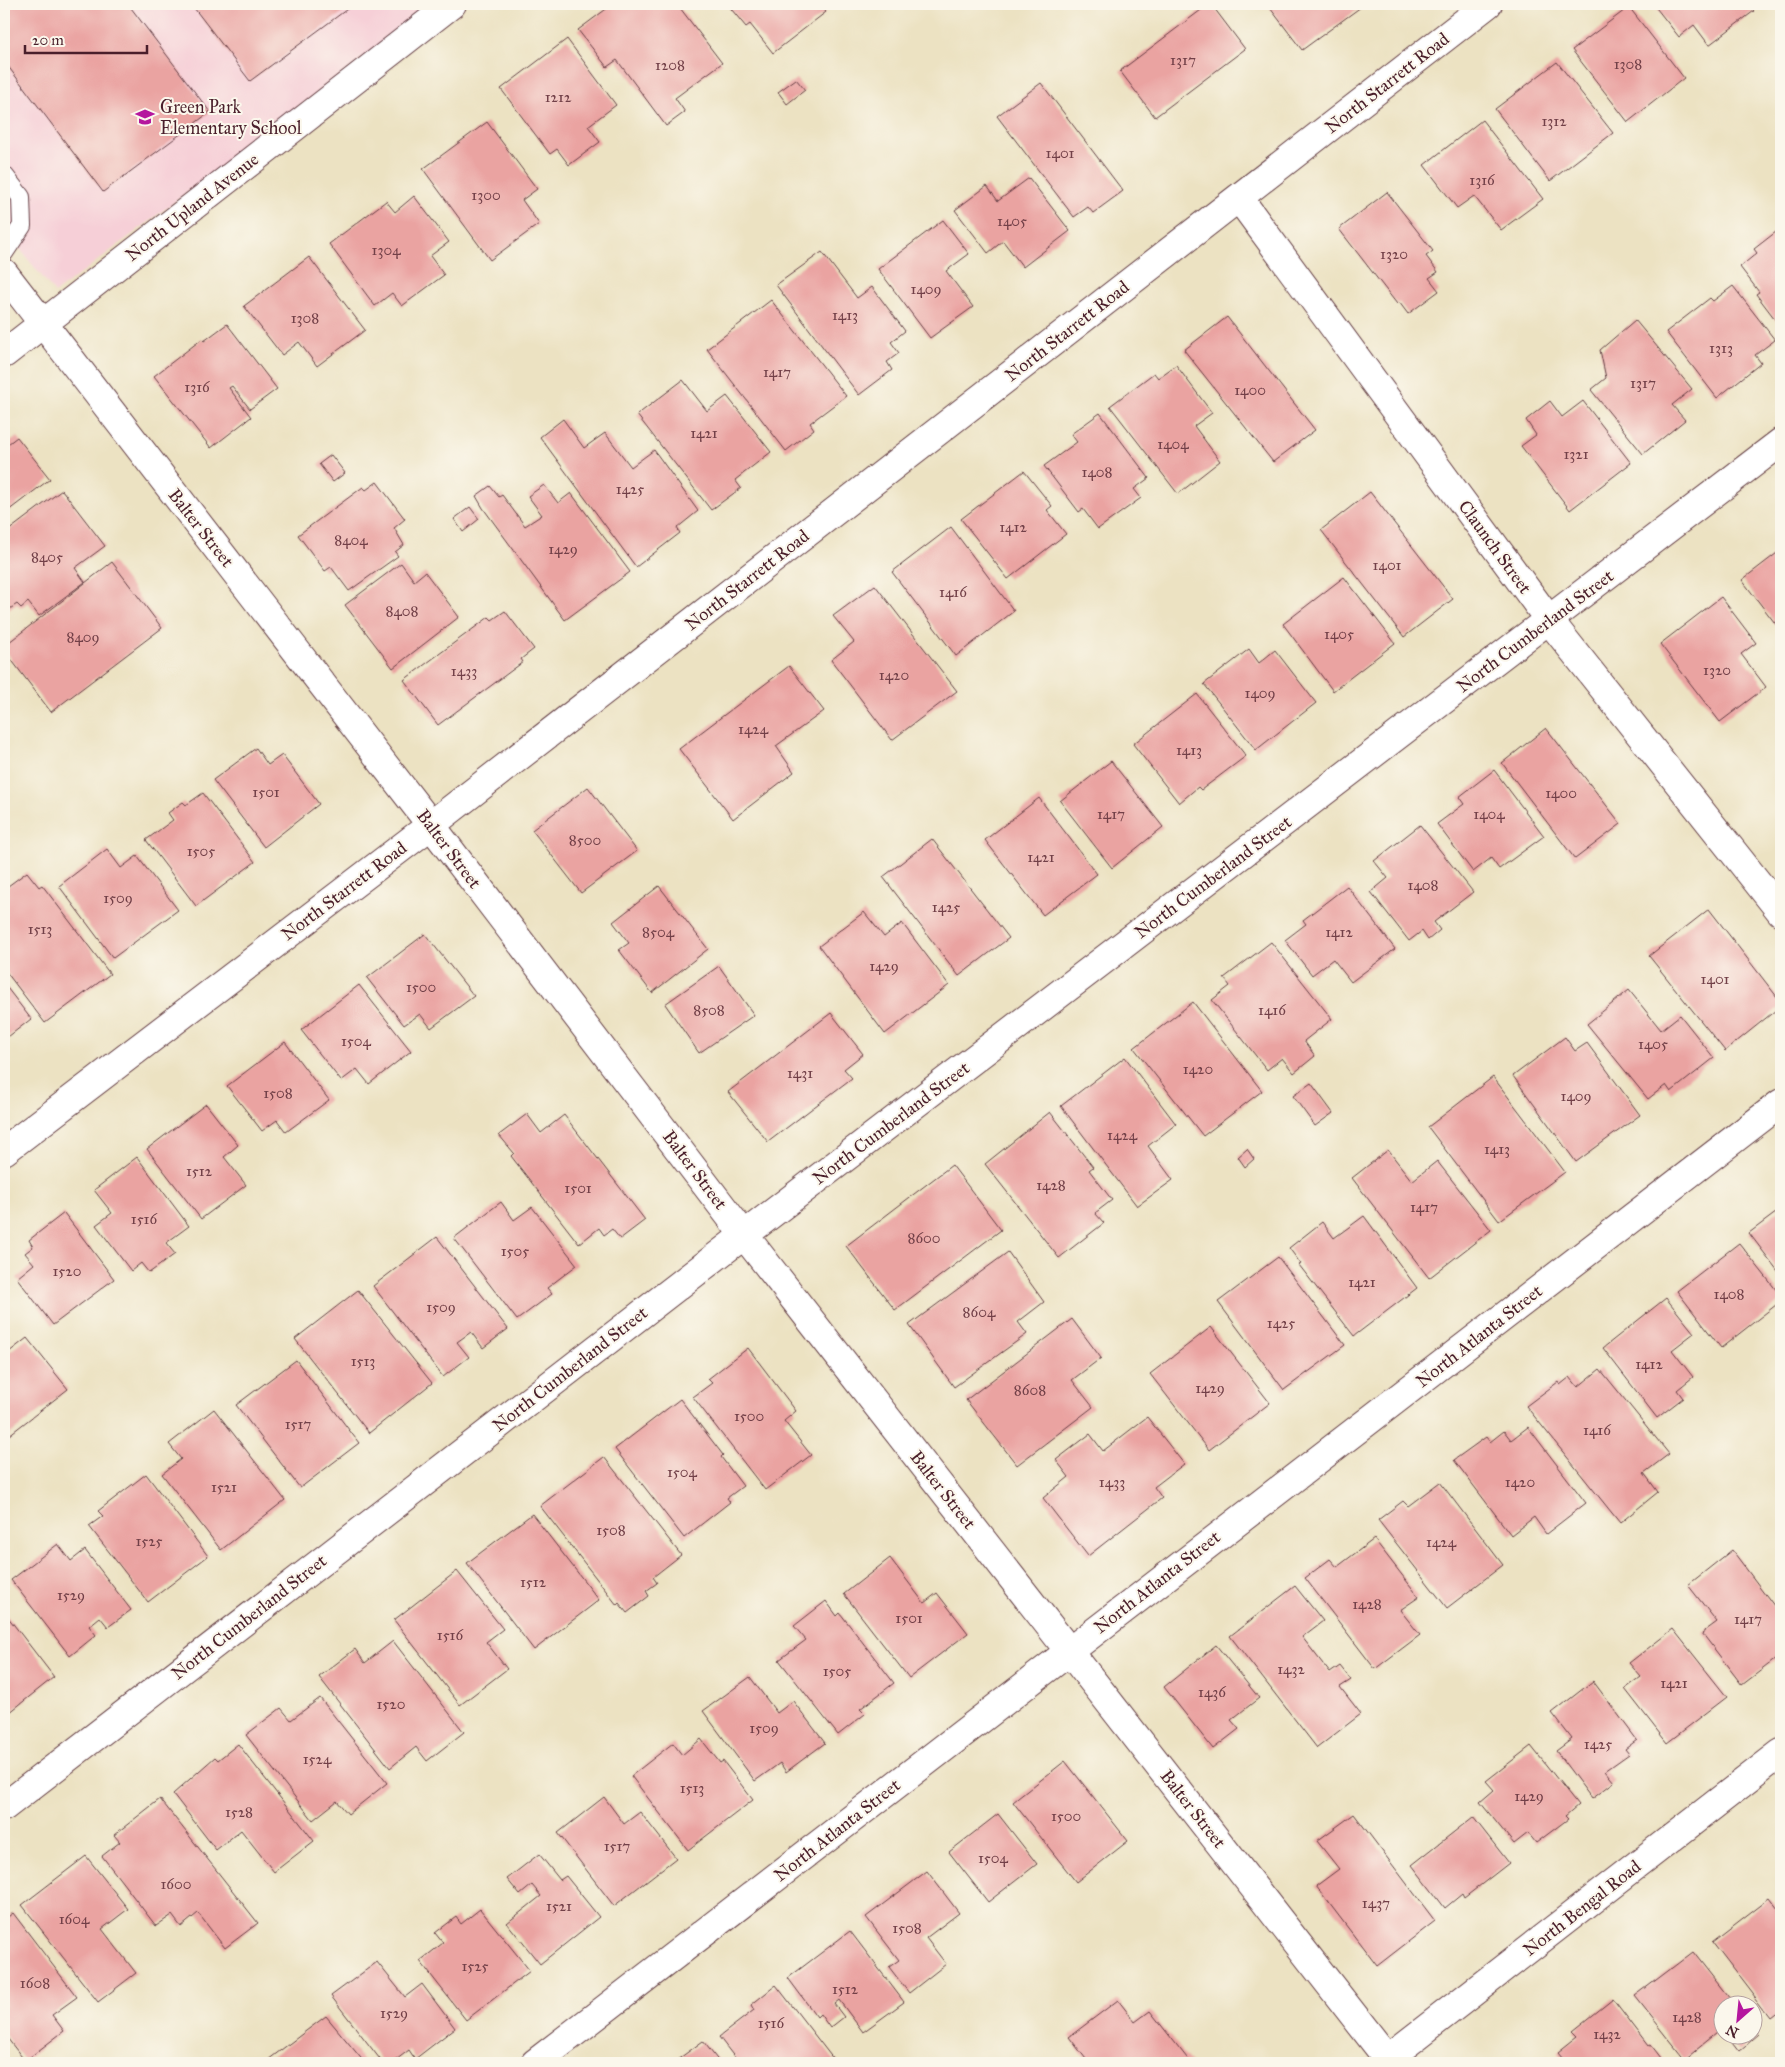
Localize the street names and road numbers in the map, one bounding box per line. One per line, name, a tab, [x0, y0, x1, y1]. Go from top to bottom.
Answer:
street label: North Starrett Road	[1321, 28, 1453, 138]
street label: North Upland Avenue	[121, 148, 263, 266]
street label: North Starrett Road	[1001, 276, 1133, 386]
street label: Balter Street	[164, 484, 239, 572]
street label: Claunch Street	[1454, 496, 1537, 599]
street label: North Starrett Road	[681, 525, 813, 635]
street label: North Cumberland Street	[1452, 564, 1618, 697]
street label: Balter Street	[412, 805, 486, 893]
street label: North Cumberland Street	[1130, 810, 1296, 943]
street label: North Starrett Road	[277, 837, 411, 945]
street label: North Cumberland Street	[808, 1056, 974, 1189]
street label: Balter Street	[658, 1126, 732, 1214]
street label: North Atlanta Street	[1411, 1280, 1547, 1392]
street label: North Cumberland Street	[488, 1301, 652, 1436]
street label: Balter Street	[906, 1446, 981, 1534]
street label: North Atlanta Street	[1089, 1526, 1225, 1638]
street label: North Cumberland Street	[167, 1549, 331, 1684]
street label: Balter Street	[1156, 1765, 1231, 1853]
street label: North Atlanta Street	[769, 1774, 905, 1886]
street label: North Bengal Road	[1519, 1855, 1646, 1962]

